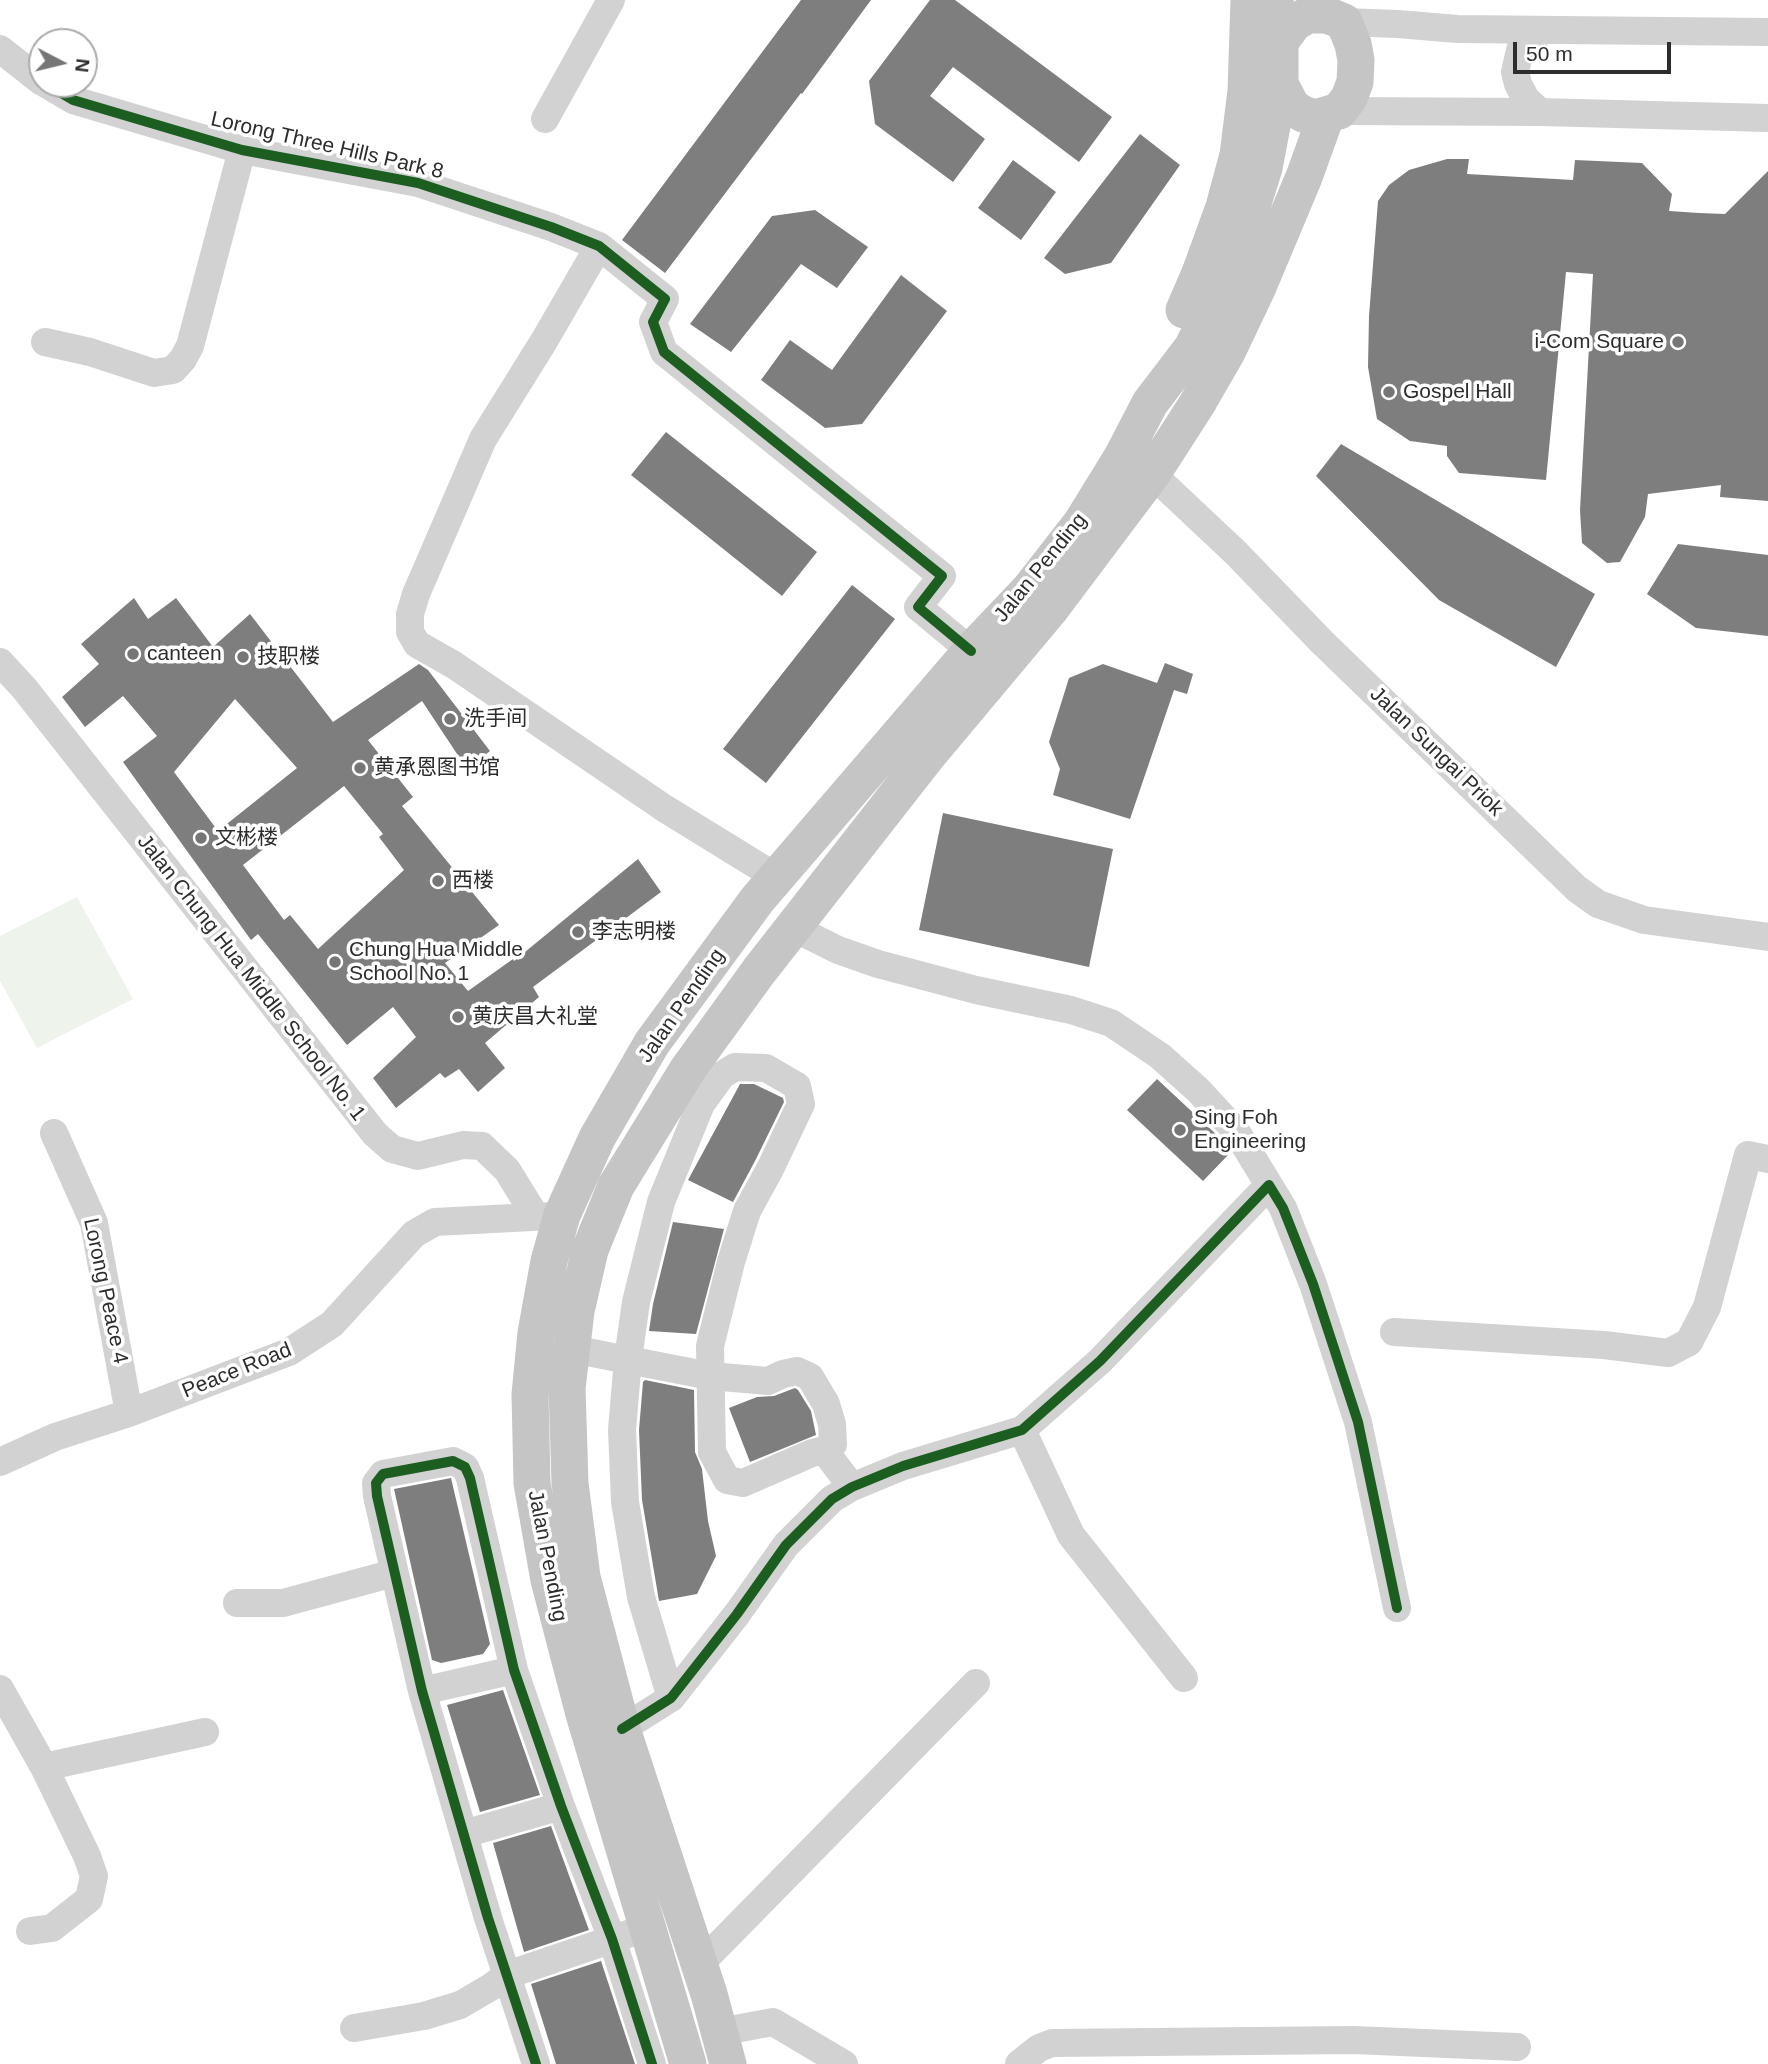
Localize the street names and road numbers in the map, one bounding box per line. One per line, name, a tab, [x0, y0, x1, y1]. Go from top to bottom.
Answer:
street label: Lorong Three Hills Park 8	[208, 107, 446, 185]
street label: Jalan Pending	[989, 508, 1093, 628]
street label: Jalan Sungai Priok	[1364, 682, 1508, 822]
street label: Jalan Chung Hua Middle School No. 1	[131, 830, 371, 1126]
street label: Jalan Pending	[634, 944, 730, 1068]
street label: Lorong Peace 4	[77, 1216, 133, 1366]
street label: Peace Road	[179, 1338, 295, 1404]
street label: Jalan Pending	[522, 1488, 572, 1624]

